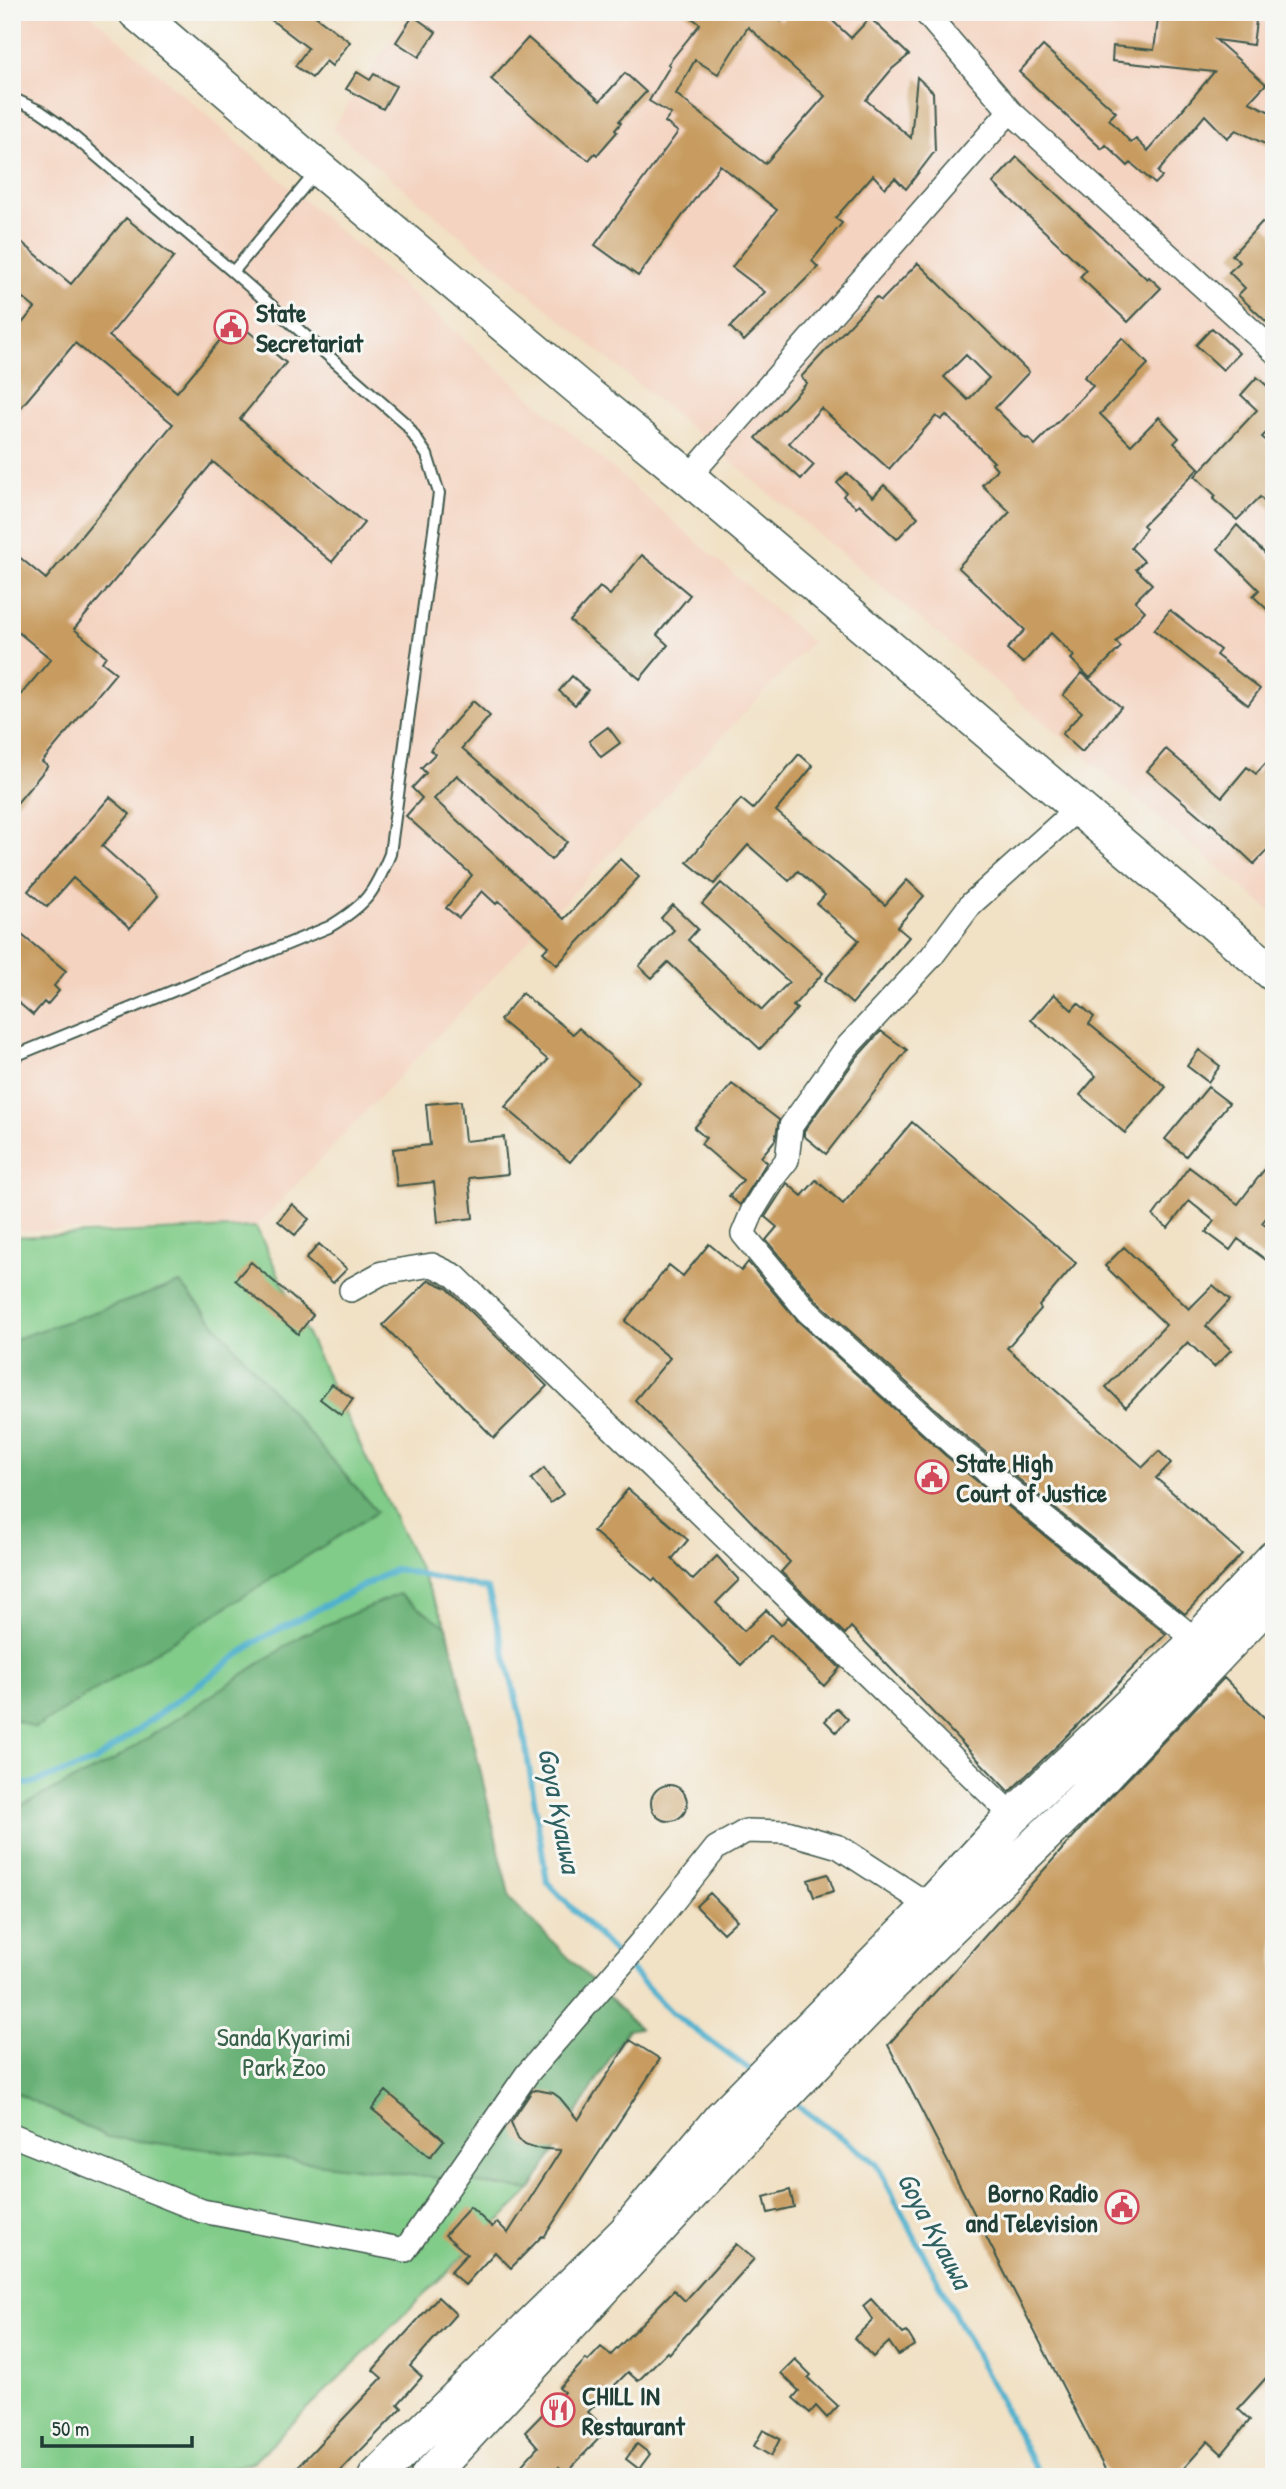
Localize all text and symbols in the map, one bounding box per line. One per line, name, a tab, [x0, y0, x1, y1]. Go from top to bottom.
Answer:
place label: State Secretariat	[256, 295, 364, 360]
public building icon: State Secretariat	[212, 308, 250, 346]
place label: State High Court of Justice	[956, 1445, 1108, 1510]
public building icon: State High Court of Justice	[913, 1458, 951, 1496]
water label: Goya Kyauwa	[529, 1744, 591, 1879]
park label: Sanda Kyarimi Park Zoo	[217, 2019, 351, 2084]
water label: Goya Kyauwa	[889, 2165, 983, 2297]
place label: Borno Radio and Television	[966, 2175, 1099, 2240]
public building icon: Borno Radio and Television	[1103, 2188, 1141, 2226]
place label: CHILL IN Restaurant	[582, 2378, 686, 2443]
restaurant icon: CHILL IN Restaurant	[539, 2391, 577, 2429]
scale bar	[42, 2405, 192, 2449]
text: 50 m	[52, 2414, 89, 2443]

